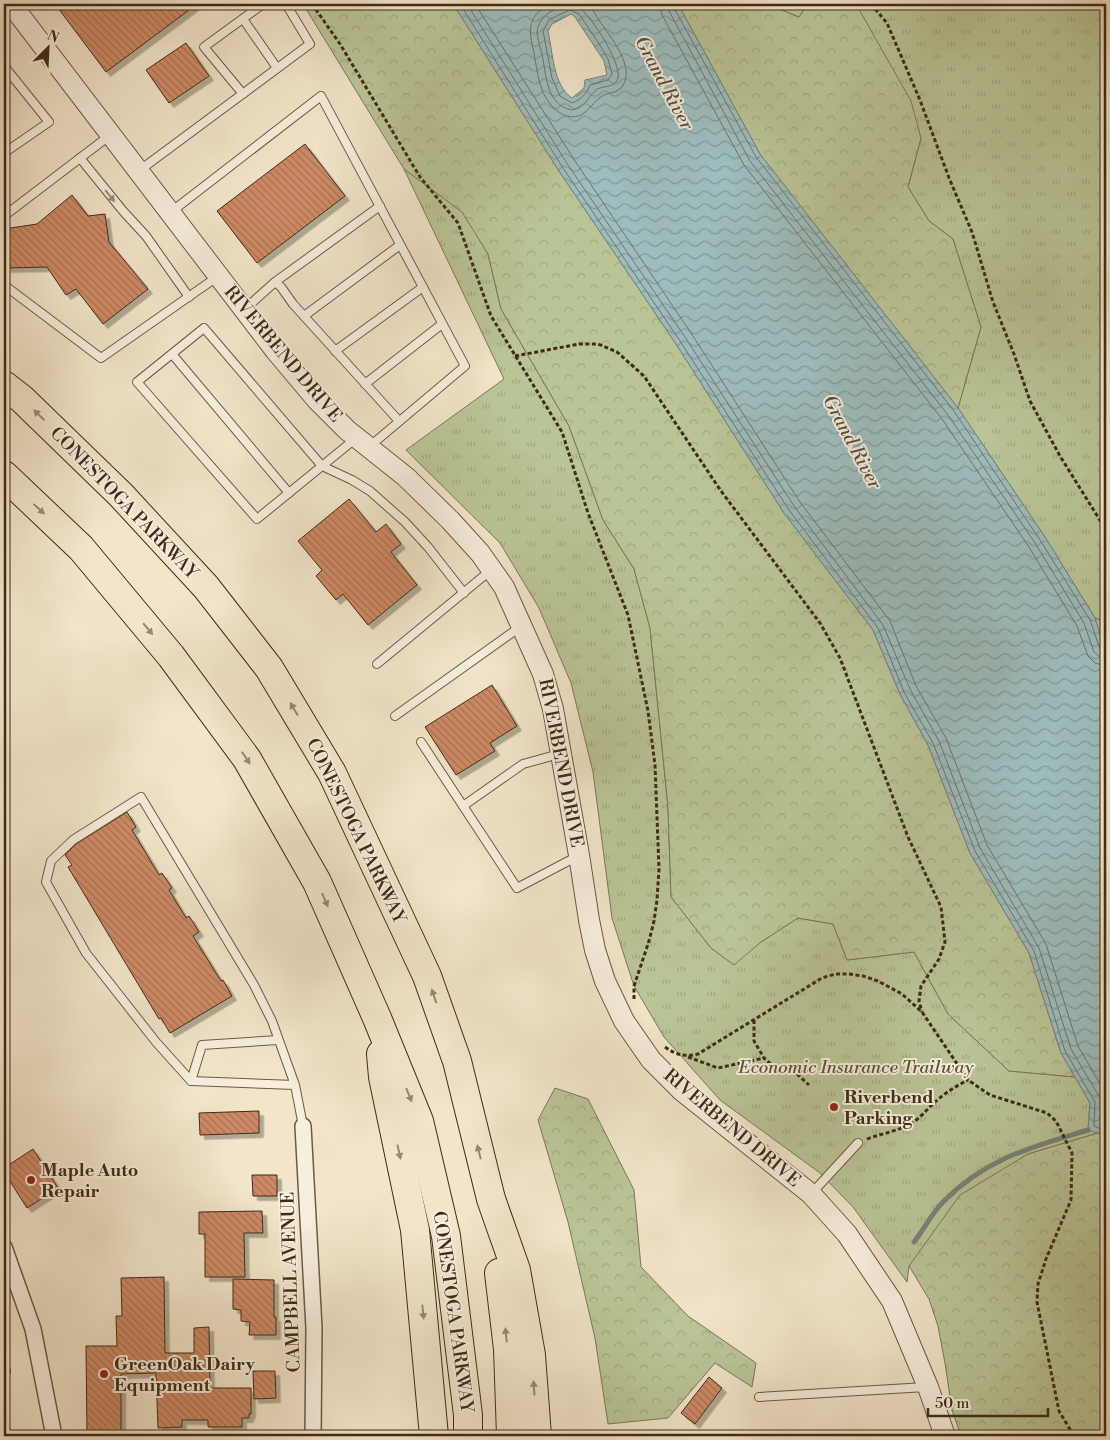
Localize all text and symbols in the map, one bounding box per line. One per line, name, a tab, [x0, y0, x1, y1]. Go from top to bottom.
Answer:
north arrow	[22, 22, 72, 72]
text: N	[44, 27, 62, 48]
water label: Grand River	[629, 32, 699, 135]
one-way arrow	[105, 189, 116, 202]
street label: RIVERBEND DRIVE	[219, 281, 347, 427]
water label: Grand River	[817, 391, 887, 494]
one-way arrow	[33, 410, 45, 422]
street label: CONESTOGA PARKWAY	[45, 422, 204, 585]
one-way arrow	[33, 503, 45, 515]
one-way arrow	[143, 622, 154, 635]
street label: RIVERBEND DRIVE	[533, 677, 589, 849]
one-way arrow	[289, 703, 298, 716]
street label: CONESTOGA PARKWAY	[301, 734, 411, 929]
one-way arrow	[241, 752, 251, 765]
one-way arrow	[321, 893, 329, 907]
one-way arrow	[430, 989, 437, 1004]
park label: Economic Insurance Trailway	[737, 1056, 974, 1079]
street label: RIVERBEND DRIVE	[659, 1064, 805, 1192]
place label: Riverbend Parking	[844, 1086, 934, 1130]
one-way arrow	[405, 1088, 413, 1102]
marker: Riverbend Parking	[828, 1101, 840, 1113]
one-way arrow	[395, 1144, 403, 1160]
one-way arrow	[475, 1145, 483, 1160]
place label: Maple Auto Repair	[41, 1159, 138, 1203]
marker: Maple Auto Repair	[25, 1174, 37, 1186]
street label: CAMPBELL AVENUE	[276, 1191, 306, 1373]
street label: CONESTOGA PARKWAY	[427, 1210, 479, 1416]
one-way arrow	[419, 1305, 427, 1321]
one-way arrow	[502, 1327, 510, 1343]
place label: GreenOak Dairy Equipment	[114, 1353, 256, 1397]
marker: GreenOak Dairy Equipment	[98, 1368, 110, 1380]
one-way arrow	[529, 1379, 537, 1395]
scale bar	[928, 1385, 1048, 1417]
text: 50 m	[935, 1394, 969, 1413]

